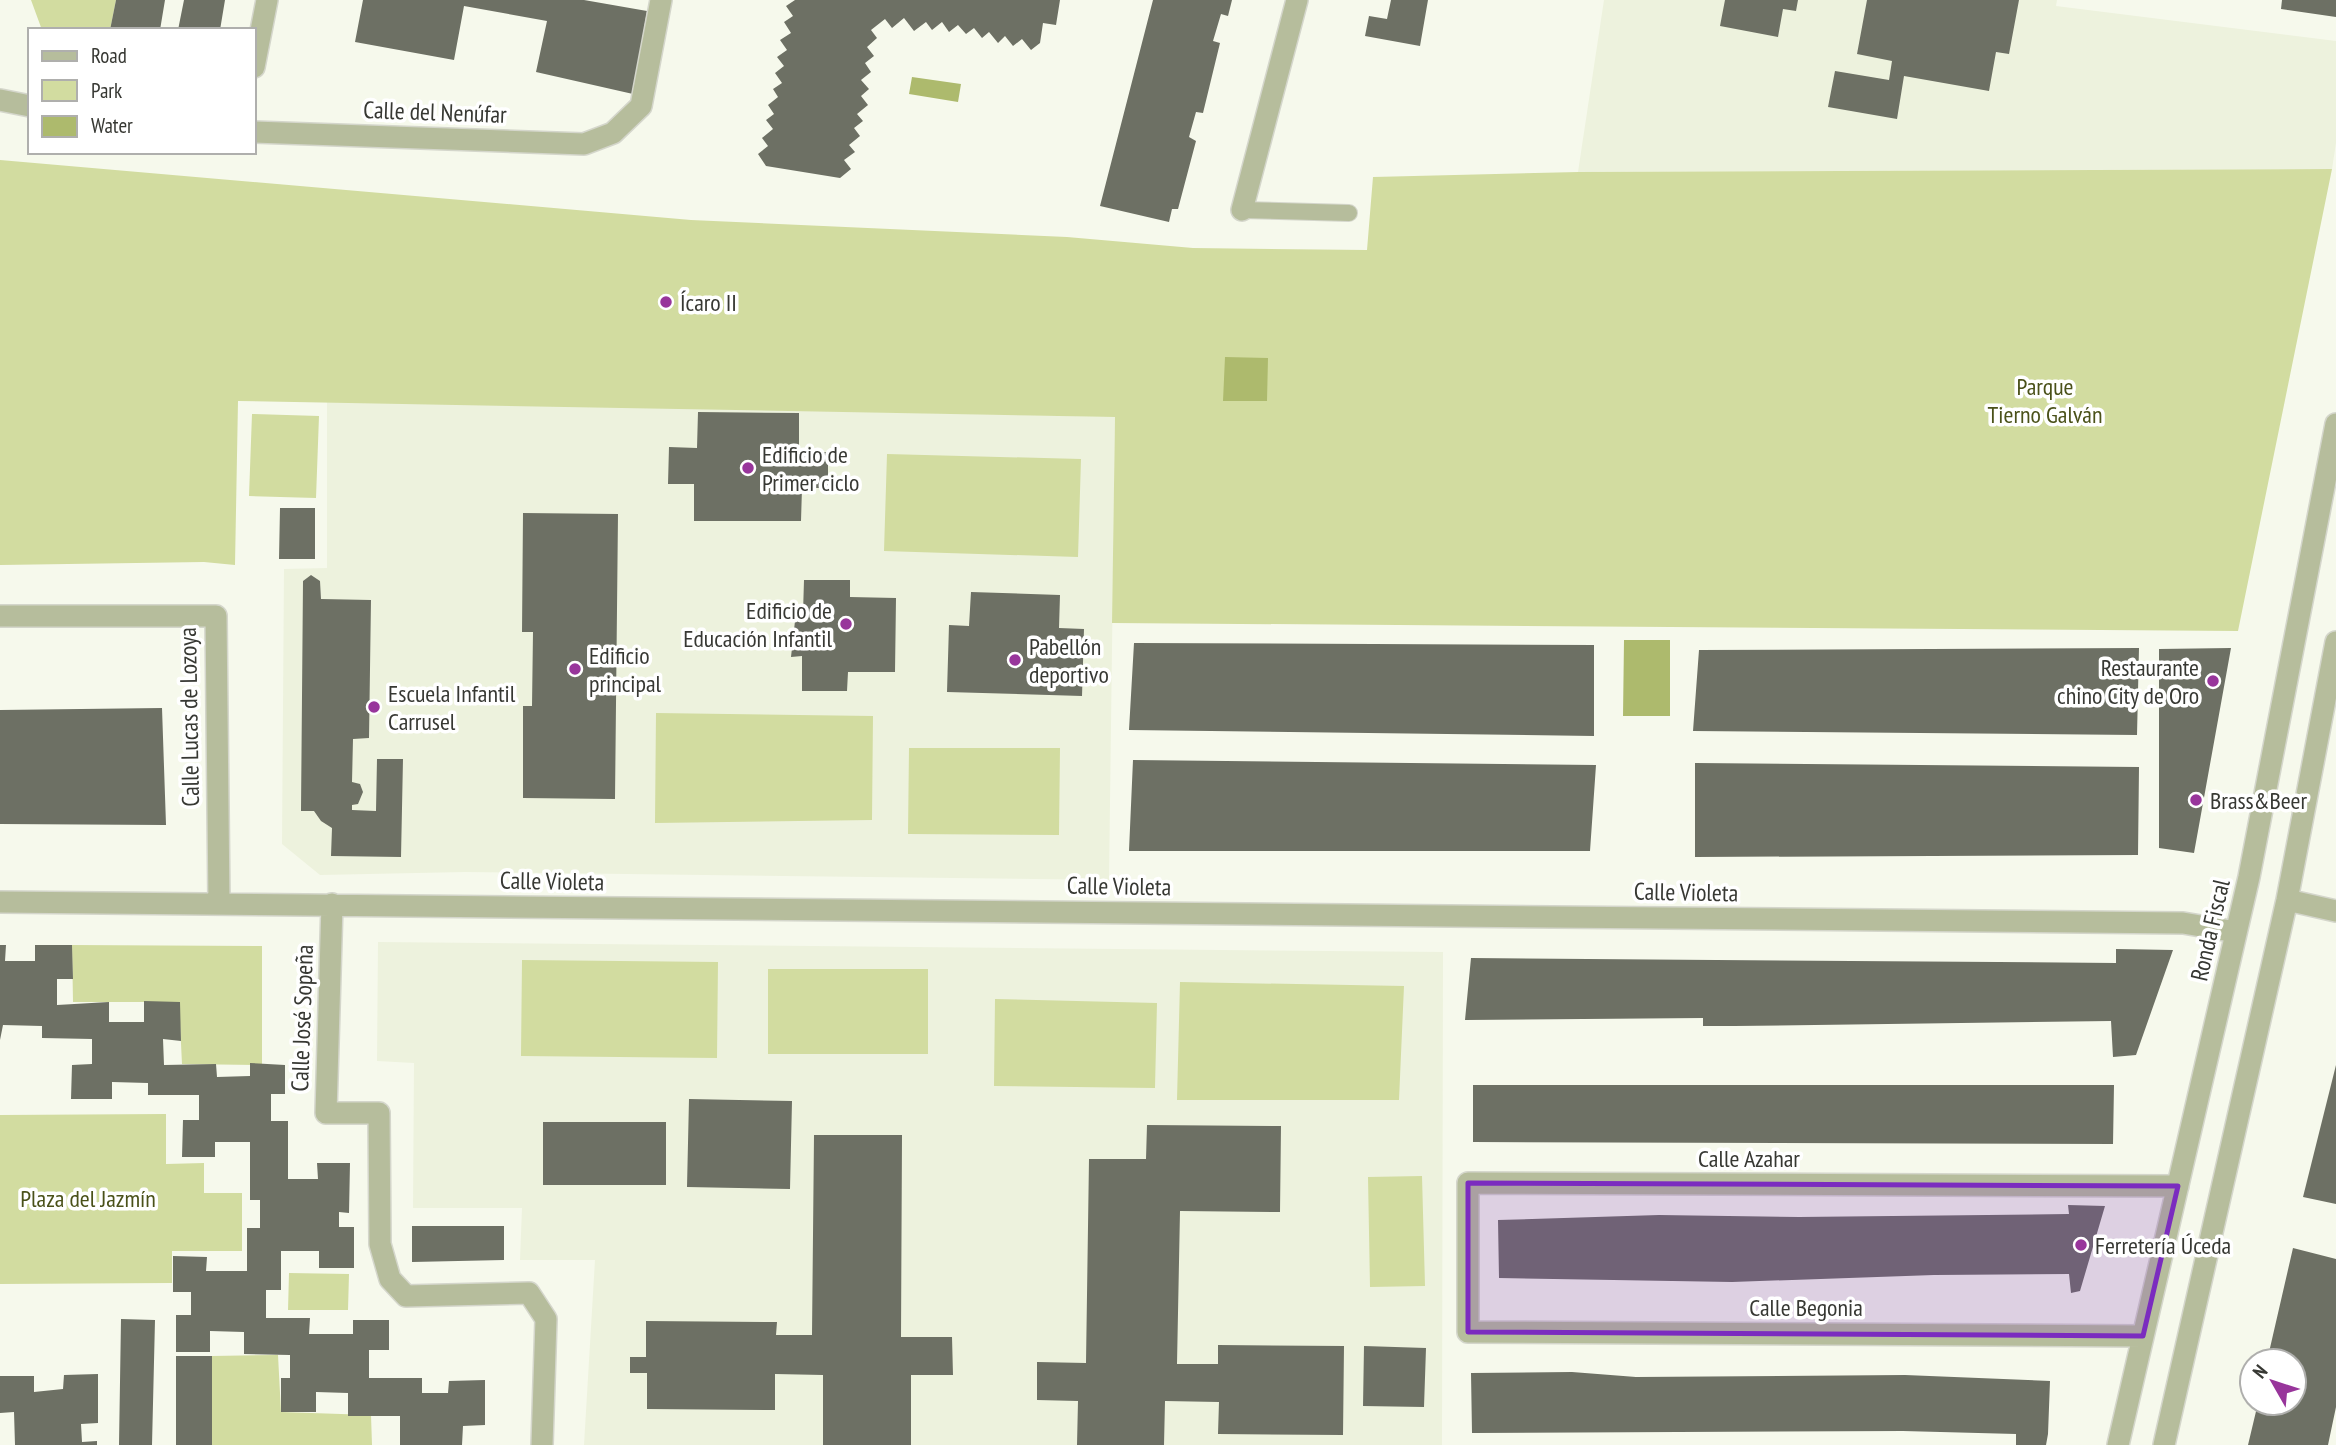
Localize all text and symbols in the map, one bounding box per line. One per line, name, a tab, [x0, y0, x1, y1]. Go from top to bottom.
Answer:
legend	[28, 28, 256, 154]
text: Road	[91, 42, 127, 69]
text: Park	[91, 77, 122, 104]
street label: Calle del Nenúfar	[363, 94, 508, 130]
text: Water	[91, 112, 133, 139]
place label: Ícaro II	[680, 287, 737, 318]
marker: Ícaro II	[658, 294, 674, 310]
park label: Parque Tierno Galván	[1988, 371, 2102, 430]
place label: Edificio de Primer ciclo	[762, 439, 859, 498]
marker: Edificio de Primer ciclo	[740, 460, 756, 476]
place label: Edificio de Educación Infantil	[683, 595, 832, 654]
marker: Edificio de Educación Infantil	[838, 616, 854, 632]
street label: Calle Lucas de Lozoya	[172, 627, 206, 807]
place label: Pabellón deportivo	[1029, 631, 1109, 690]
place label: Edificio principal	[589, 640, 662, 699]
marker: Pabellón deportivo	[1007, 652, 1023, 668]
place label: Restaurante chino City de Oro	[2057, 652, 2199, 711]
marker: Edificio principal	[567, 661, 583, 677]
marker: Restaurante chino City de Oro	[2205, 673, 2221, 689]
place label: Escuela Infantil Carrusel	[388, 678, 516, 737]
marker: Escuela Infantil Carrusel	[366, 699, 382, 715]
place label: Brass&Beer	[2210, 785, 2307, 816]
marker: Brass&Beer	[2188, 792, 2204, 808]
street label: Calle Violeta	[500, 865, 604, 897]
street label: Calle Violeta	[1067, 870, 1171, 902]
street label: Calle Violeta	[1634, 876, 1738, 908]
street label: Ronda Fiscal	[2183, 876, 2237, 984]
street label: Calle José Sopeña	[284, 944, 320, 1092]
street label: Calle Azahar	[1698, 1143, 1800, 1174]
park label: Plaza del Jazmín	[20, 1183, 156, 1214]
place label: Ferretería Úceda	[2095, 1230, 2231, 1261]
marker: Ferretería Úceda	[2073, 1237, 2089, 1253]
street label: Calle Begonia	[1749, 1292, 1863, 1323]
north arrow	[2238, 1347, 2308, 1417]
text: N	[2247, 1360, 2272, 1383]

